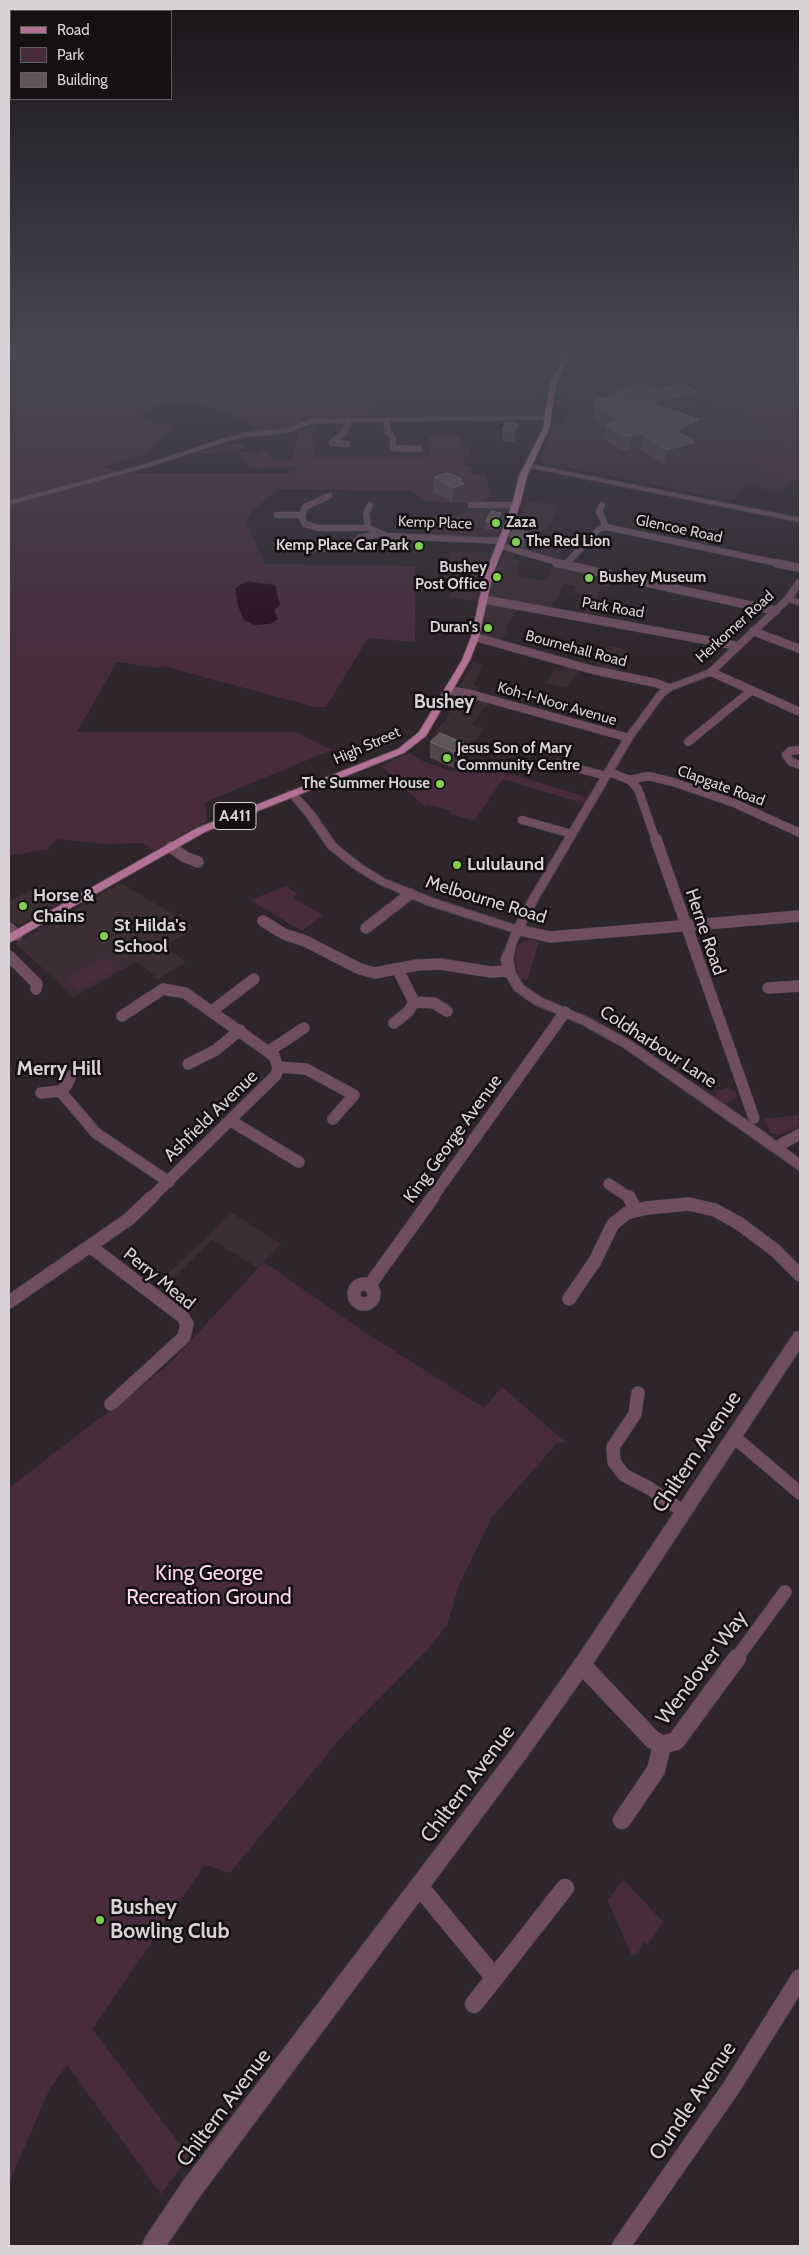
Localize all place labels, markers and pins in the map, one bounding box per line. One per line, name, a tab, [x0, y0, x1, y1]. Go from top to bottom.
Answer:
place label: Zaza	[506, 514, 536, 532]
marker: Zaza	[490, 517, 502, 529]
place label: The Red Lion	[526, 533, 610, 551]
marker: The Red Lion	[510, 536, 522, 548]
place label: Kemp Place Car Park	[276, 537, 409, 555]
marker: Kemp Place Car Park	[413, 540, 425, 552]
place label: Bushey Post Office	[415, 559, 487, 594]
place label: Bushey Museum	[599, 569, 706, 587]
marker: Bushey Post Office	[491, 571, 503, 583]
marker: Bushey Museum	[583, 572, 595, 584]
place label: Duran's	[430, 619, 478, 637]
marker: Duran's	[482, 622, 494, 634]
place label: Jesus Son of Mary Community Centre	[457, 740, 580, 775]
marker: Jesus Son of Mary Community Centre	[441, 752, 453, 764]
place label: The Summer House	[302, 775, 430, 793]
marker: The Summer House	[434, 778, 446, 790]
place label: Lululaund	[467, 854, 544, 876]
marker: Lululaund	[451, 859, 463, 871]
place label: Horse & Chains	[33, 885, 94, 928]
marker: Horse & Chains	[17, 900, 29, 912]
place label: St Hilda's School	[114, 915, 186, 958]
marker: St Hilda's School	[98, 930, 110, 942]
place label: Bushey Bowling Club	[110, 1895, 229, 1945]
marker: Bushey Bowling Club	[94, 1914, 106, 1926]

